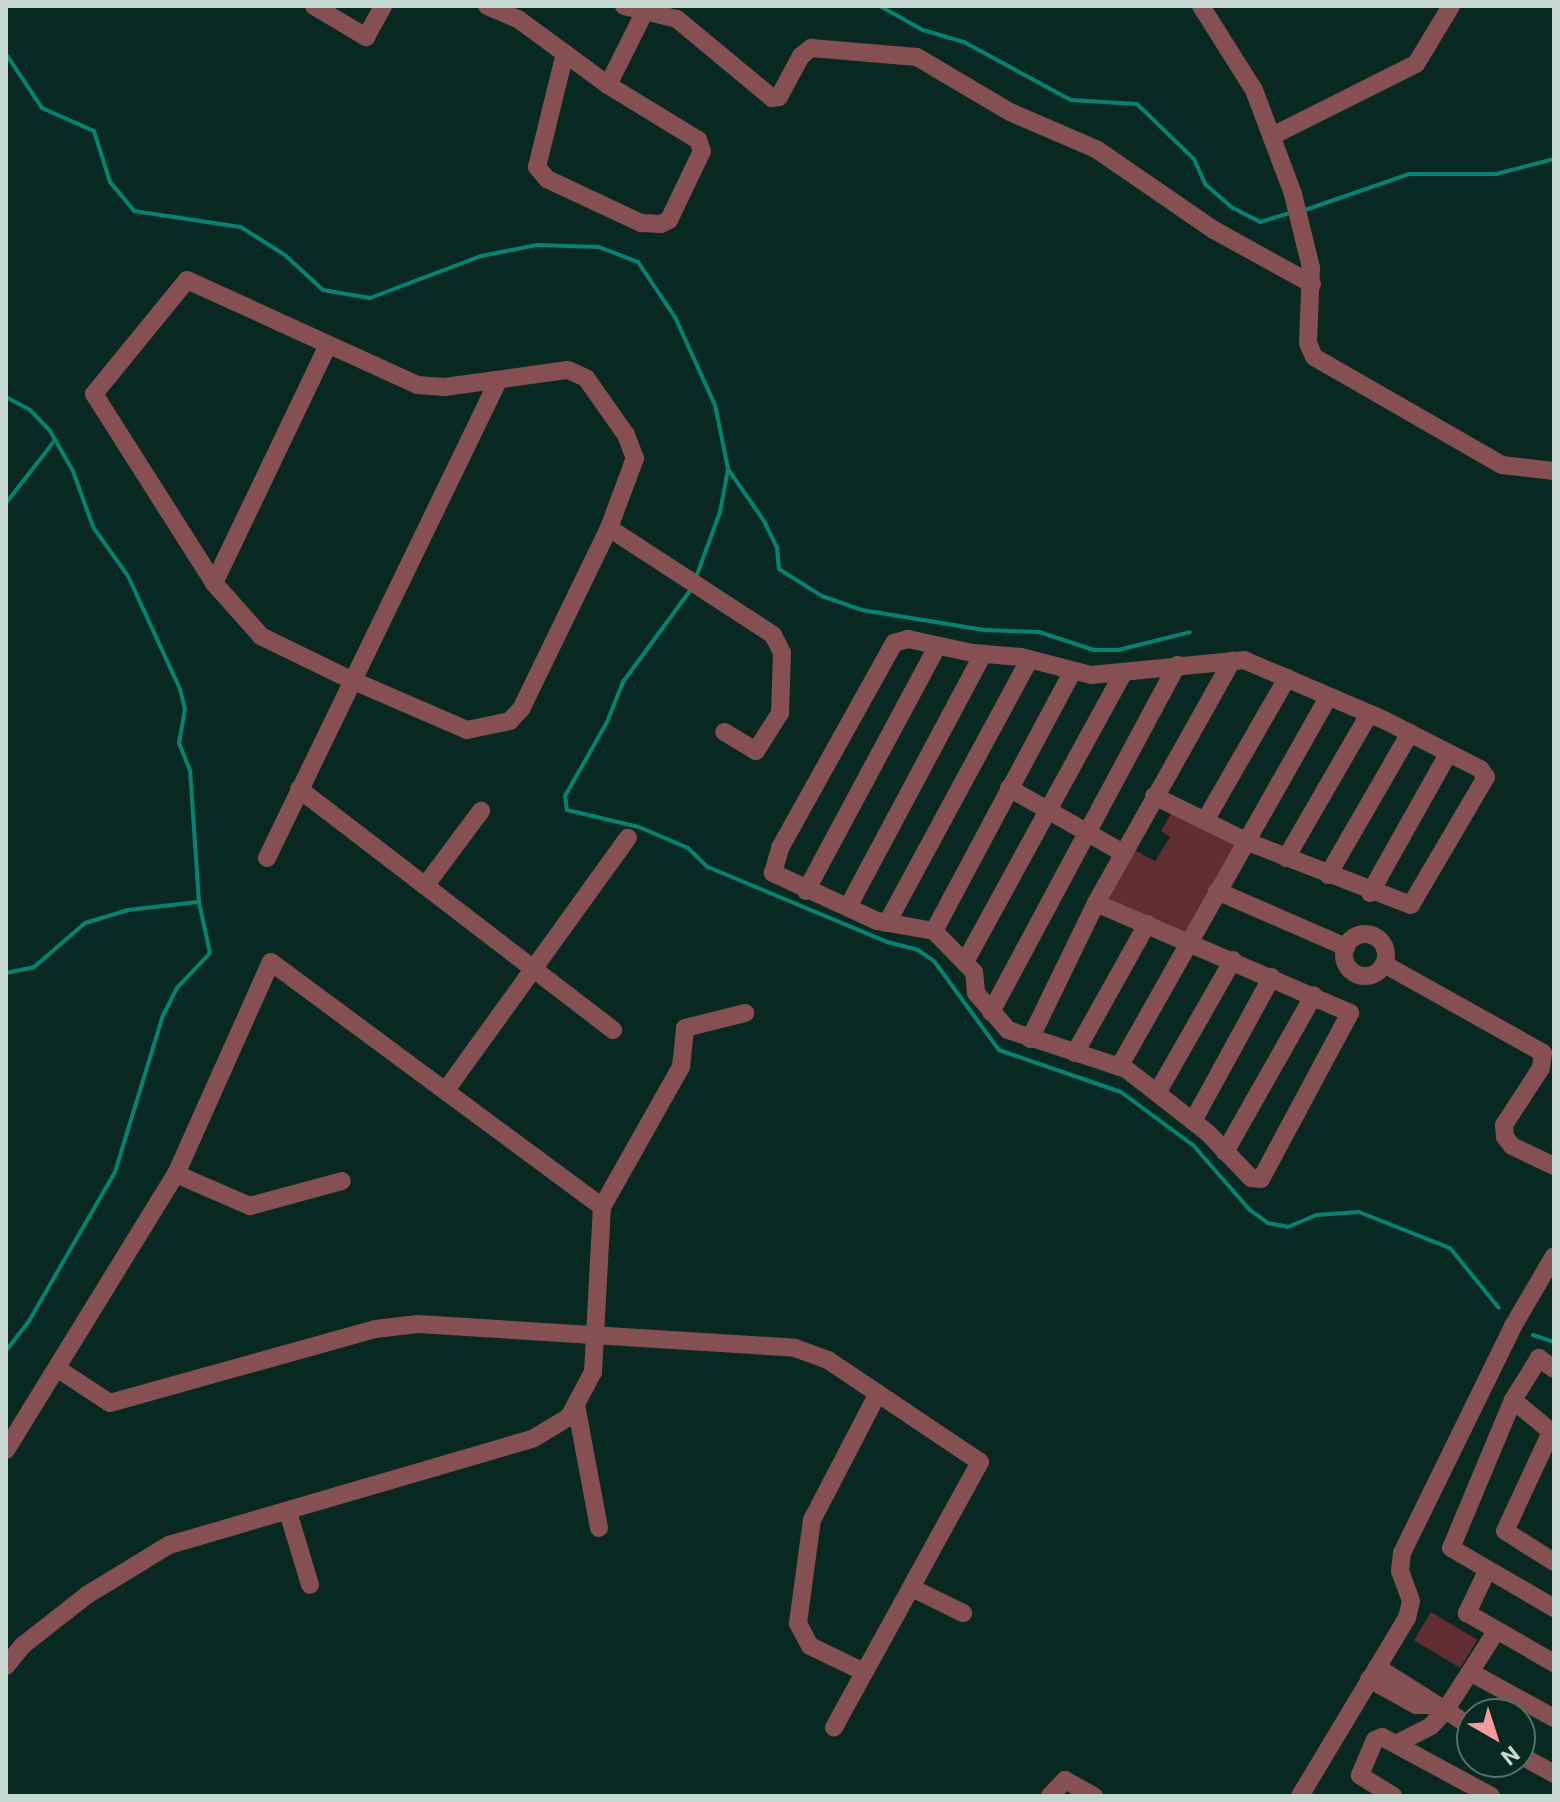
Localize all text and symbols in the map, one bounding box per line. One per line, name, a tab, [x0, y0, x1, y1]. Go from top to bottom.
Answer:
north arrow	[1456, 1698, 1536, 1778]
text: N	[1496, 1741, 1524, 1770]

